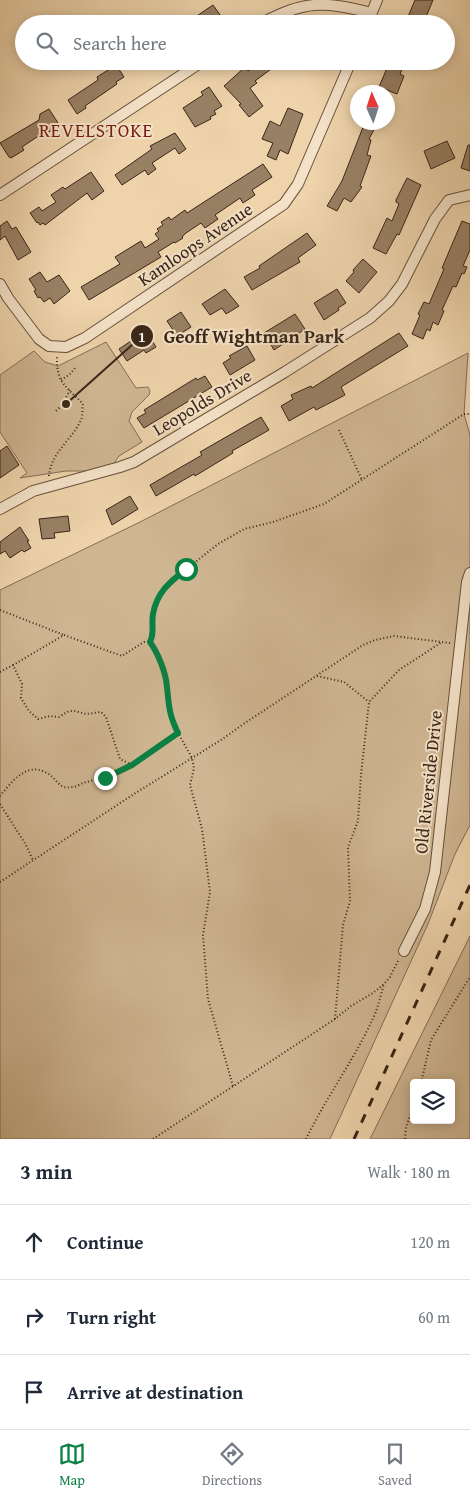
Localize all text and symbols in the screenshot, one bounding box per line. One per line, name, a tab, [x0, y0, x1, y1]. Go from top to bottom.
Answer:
search box	[15, 15, 455, 70]
icon: search	[33, 29, 61, 57]
text: Search here	[73, 29, 167, 57]
north arrow	[350, 85, 395, 130]
district label: REVELSTOKE	[39, 116, 153, 144]
street label: Kamloops Avenue	[132, 196, 258, 292]
callout: Geoff Wightman Park	[129, 319, 355, 353]
text: Geoff Wightman Park	[164, 322, 345, 350]
text: 1	[138, 326, 146, 347]
street label: Leopolds Drive	[147, 362, 257, 442]
route start	[175, 558, 198, 581]
street label: Old Riverside Drive	[407, 709, 449, 855]
route end	[94, 767, 117, 790]
map controls	[410, 1079, 455, 1124]
button: layers	[410, 1079, 455, 1124]
text: 3 min	[20, 1156, 72, 1187]
text: Walk · 180 m	[367, 1160, 450, 1184]
icon: ahead	[20, 1228, 48, 1256]
text: Continue	[67, 1228, 144, 1256]
text: 120 m	[410, 1230, 450, 1254]
icon: right	[20, 1303, 48, 1331]
text: Turn right	[67, 1303, 156, 1331]
text: 60 m	[418, 1305, 450, 1329]
icon: arrive	[20, 1378, 48, 1406]
text: Arrive at destination	[67, 1378, 243, 1406]
tab: Map	[58, 1440, 86, 1490]
tab: Directions	[202, 1440, 262, 1490]
tab: Saved	[378, 1440, 412, 1490]

